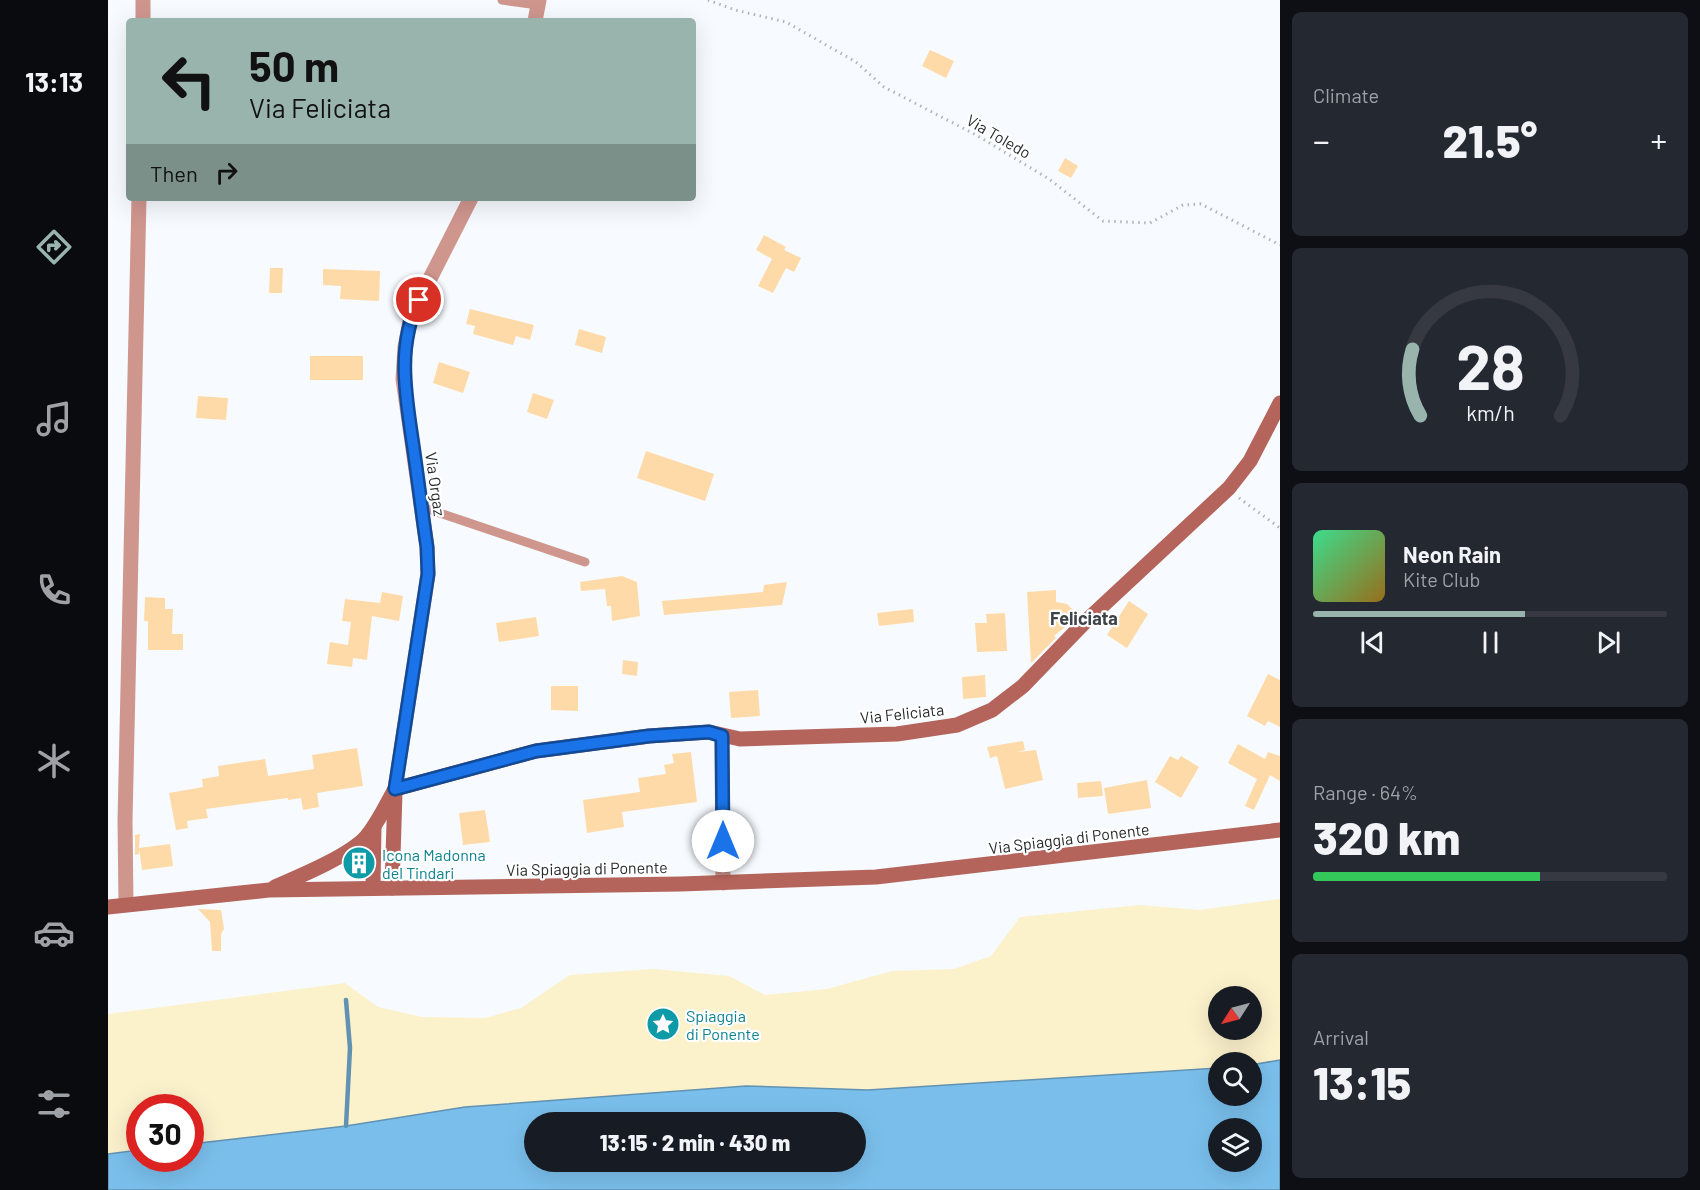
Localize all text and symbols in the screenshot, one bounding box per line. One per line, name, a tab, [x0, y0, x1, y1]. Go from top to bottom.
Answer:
text: 50 m	[249, 40, 339, 90]
icon: left	[150, 42, 228, 120]
text: 13:13	[25, 65, 83, 97]
text: Climate	[1313, 83, 1379, 107]
text: Via Feliciata	[249, 91, 391, 123]
street label: Via Toledo	[963, 110, 1035, 162]
text: 21.5°	[1443, 113, 1537, 167]
text: −	[1313, 120, 1330, 160]
text: +	[1651, 120, 1667, 160]
icon: right	[210, 156, 243, 189]
text: Then	[150, 160, 198, 186]
icon: directions	[33, 226, 75, 268]
pin	[393, 274, 444, 325]
icon: arrive	[402, 283, 435, 316]
text: 28	[1456, 329, 1524, 403]
icon: music	[33, 398, 75, 440]
text: km/h	[1466, 401, 1514, 426]
street label: Via Orgaz	[422, 451, 450, 517]
text: Neon Rain	[1403, 541, 1501, 567]
text: Kite Club	[1403, 567, 1480, 591]
icon: phone	[33, 569, 75, 611]
district label: Feliciata	[1050, 607, 1118, 629]
icon: previous	[1356, 626, 1389, 659]
icon: pause	[1474, 626, 1507, 659]
icon: next	[1592, 626, 1625, 659]
street label: Via Feliciata	[859, 699, 945, 727]
icon: climate	[33, 740, 75, 782]
text: Range · 64%	[1313, 780, 1418, 804]
position arrow	[691, 809, 755, 873]
text: 320 km	[1313, 810, 1460, 864]
street label: Via Spiaggia di Ponente	[988, 819, 1150, 857]
building icon: Icona Madonna del Tindari	[341, 845, 377, 881]
place label: Icona Madonna del Tindari	[382, 845, 486, 882]
street label: Via Spiaggia di Ponente	[506, 857, 668, 879]
icon: car	[33, 912, 75, 954]
north arrow	[1208, 986, 1262, 1040]
map controls	[1208, 986, 1262, 1172]
place icon: Spiaggia di Ponente	[645, 1006, 681, 1042]
place label: Spiaggia di Ponente	[686, 1006, 760, 1043]
text: Arrival	[1313, 1025, 1369, 1049]
button: search	[1208, 1052, 1262, 1106]
text: 13:15	[1313, 1055, 1411, 1109]
icon: filters	[33, 1083, 75, 1125]
speed limit sign: 30	[126, 1094, 204, 1172]
button: layers	[1208, 1118, 1262, 1172]
text: 13:15 · 2 min · 430 m	[600, 1129, 790, 1155]

